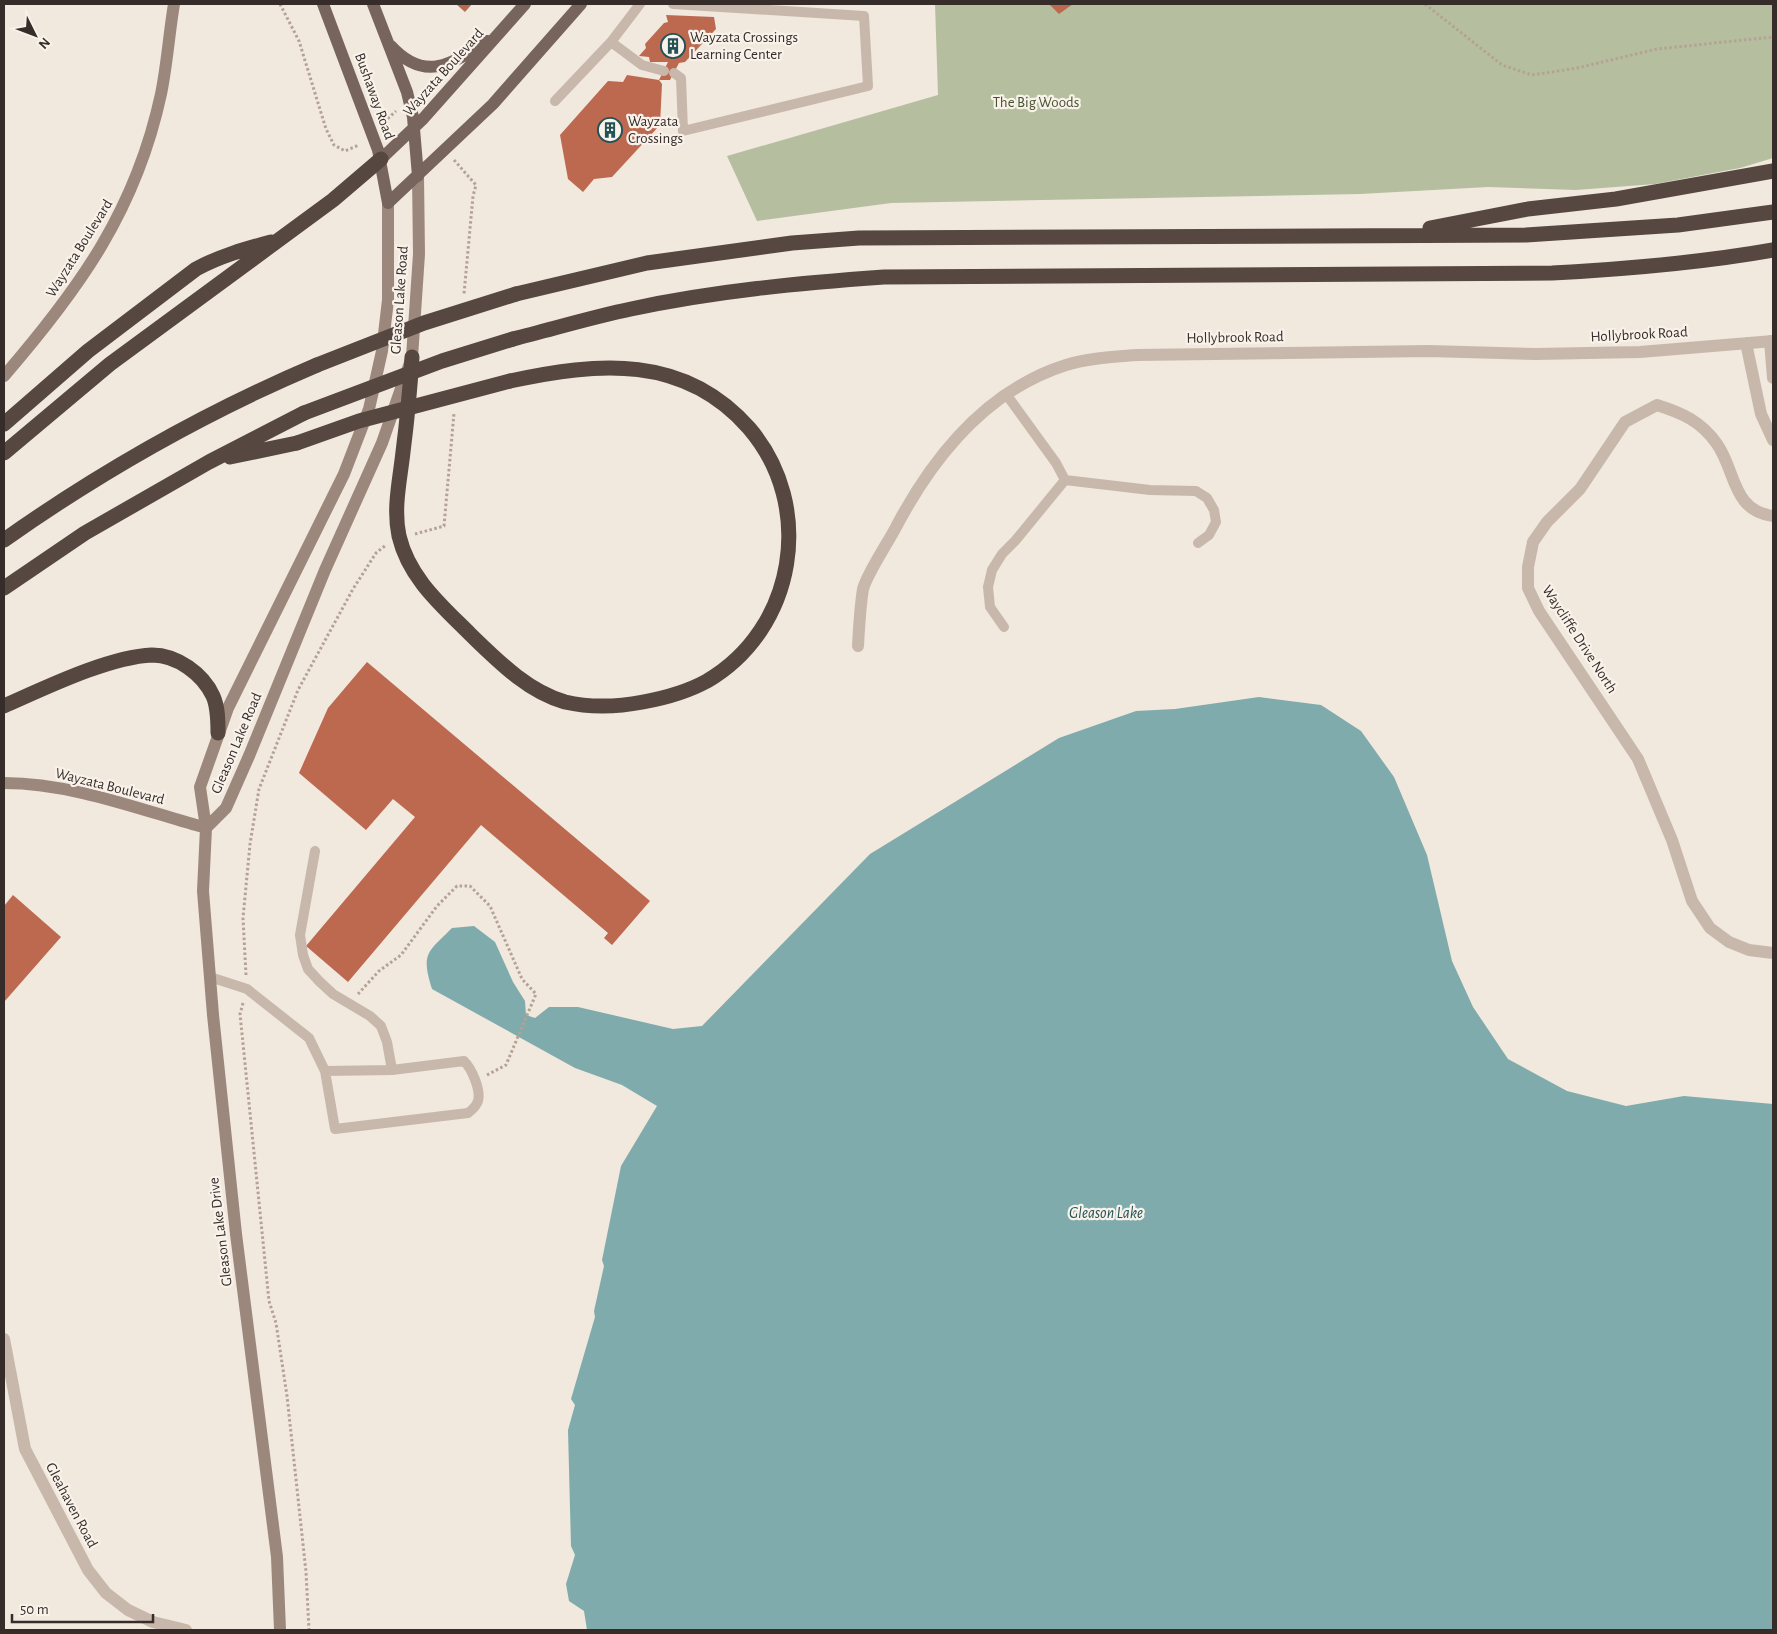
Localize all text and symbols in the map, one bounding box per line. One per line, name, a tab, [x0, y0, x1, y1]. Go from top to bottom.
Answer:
north arrow	[10, 10, 60, 60]
street label: Wayzata Boulevard	[400, 26, 487, 119]
place label: Wayzata Crossings Learning Center	[690, 30, 798, 62]
building icon: Wayzata Crossings Learning Center	[660, 33, 686, 59]
text: N	[35, 35, 52, 51]
street label: Bushaway Road	[352, 51, 397, 142]
park label: The Big Woods	[993, 95, 1079, 110]
place label: Wayzata Crossings	[628, 114, 683, 146]
building icon: Wayzata Crossings	[597, 117, 623, 143]
street label: Wayzata Boulevard	[43, 197, 116, 300]
street label: Gleason Lake Road	[388, 245, 411, 355]
street label: Hollybrook Road	[1590, 324, 1688, 345]
street label: Hollybrook Road	[1186, 329, 1284, 346]
street label: Waycliffe Drive North	[1539, 583, 1620, 696]
street label: Gleason Lake Road	[208, 690, 265, 796]
street label: Wayzata Boulevard	[54, 766, 166, 807]
street label: Gleason Lake Drive	[206, 1176, 235, 1287]
water label: Gleason Lake	[1069, 1205, 1143, 1221]
street label: Gleahaven Road	[43, 1460, 100, 1550]
scale bar	[12, 1592, 154, 1624]
text: 50 m	[20, 1602, 49, 1617]

